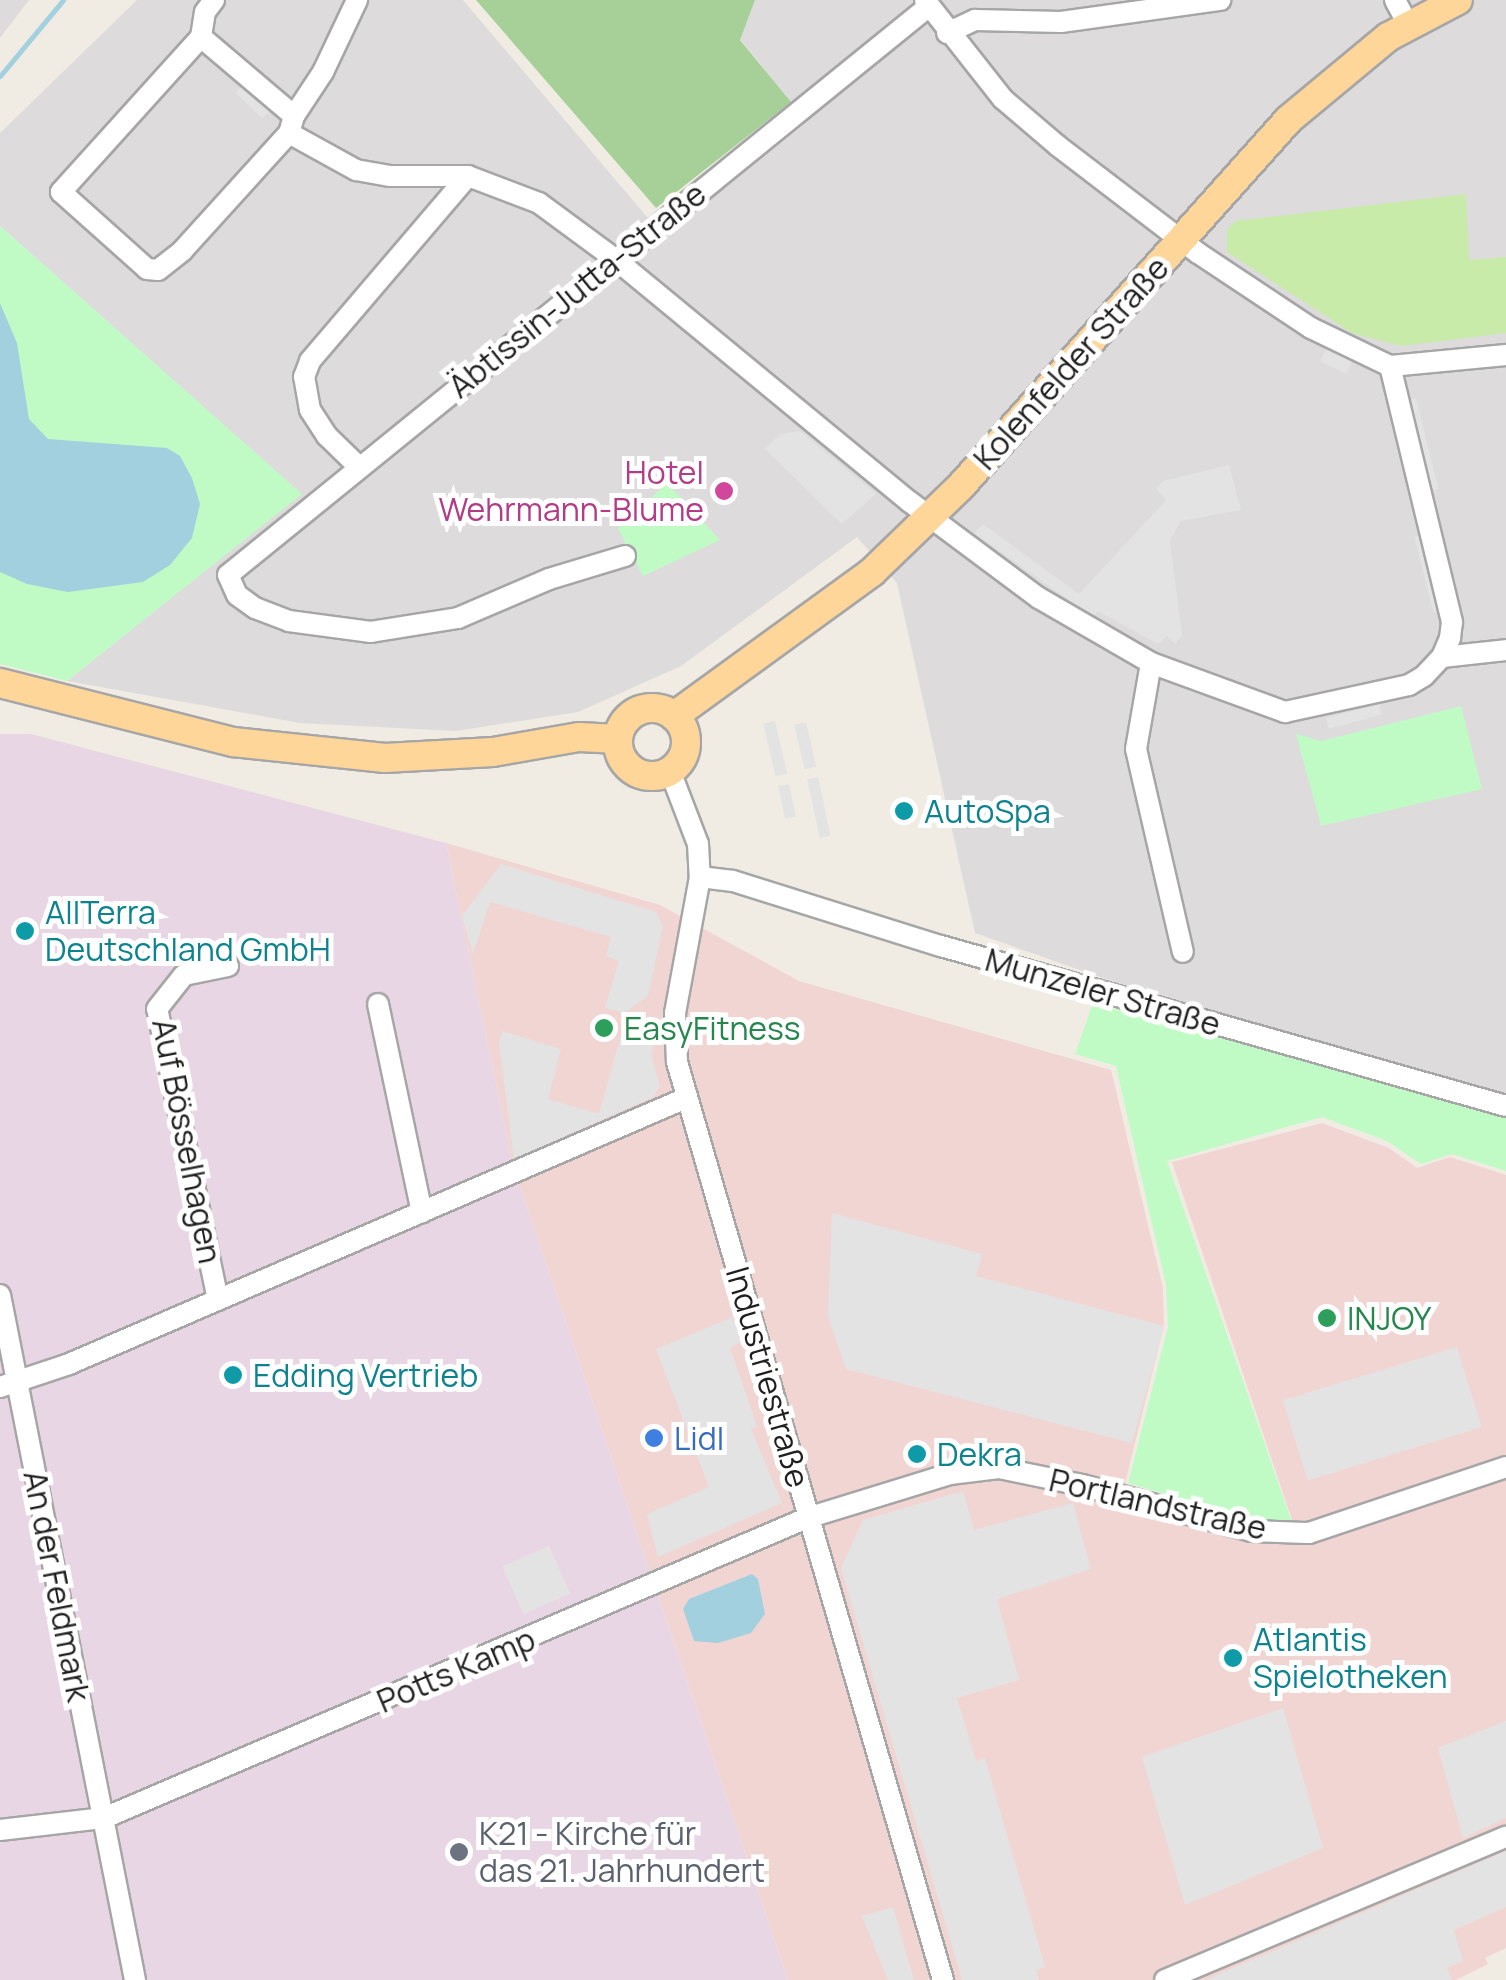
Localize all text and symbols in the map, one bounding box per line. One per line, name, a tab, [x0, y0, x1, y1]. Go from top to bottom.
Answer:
street label: Äbtissin-Jutta-Straße	[441, 174, 713, 406]
street label: Kolenfelder Straße	[965, 249, 1177, 477]
place label: Hotel Wehrmann-Blume	[439, 454, 704, 529]
marker: Hotel Wehrmann-Blume	[713, 480, 735, 502]
place label: AutoSpa	[924, 792, 1051, 830]
marker: AutoSpa	[893, 800, 915, 822]
place label: AllTerra Deutschland GmbH	[45, 894, 331, 969]
marker: AllTerra Deutschland GmbH	[14, 920, 36, 942]
street label: Munzeler Straße	[981, 940, 1225, 1044]
place label: EasyFitness	[624, 1009, 801, 1047]
street label: Auf Bösselhagen	[144, 1016, 230, 1266]
marker: EasyFitness	[593, 1017, 615, 1039]
street label: Industriestraße	[718, 1262, 818, 1492]
place label: INJOY	[1347, 1299, 1431, 1337]
marker: INJOY	[1316, 1307, 1338, 1329]
place label: Edding Vertrieb	[253, 1356, 478, 1394]
marker: Edding Vertrieb	[222, 1364, 244, 1386]
place label: Lidl	[674, 1419, 724, 1457]
marker: Lidl	[643, 1427, 665, 1449]
place label: Dekra	[937, 1435, 1022, 1473]
marker: Dekra	[906, 1443, 928, 1465]
street label: Portlandstraße	[1046, 1460, 1270, 1548]
street label: An der Feldmark	[16, 1467, 98, 1705]
street label: Potts Kamp	[371, 1620, 541, 1720]
place label: Atlantis Spielotheken	[1253, 1621, 1448, 1696]
marker: Atlantis Spielotheken	[1222, 1647, 1244, 1669]
place label: K21 - Kirche für das 21. Jahrhundert	[479, 1815, 765, 1890]
marker: K21 - Kirche für das 21. Jahrhundert	[448, 1841, 470, 1863]

